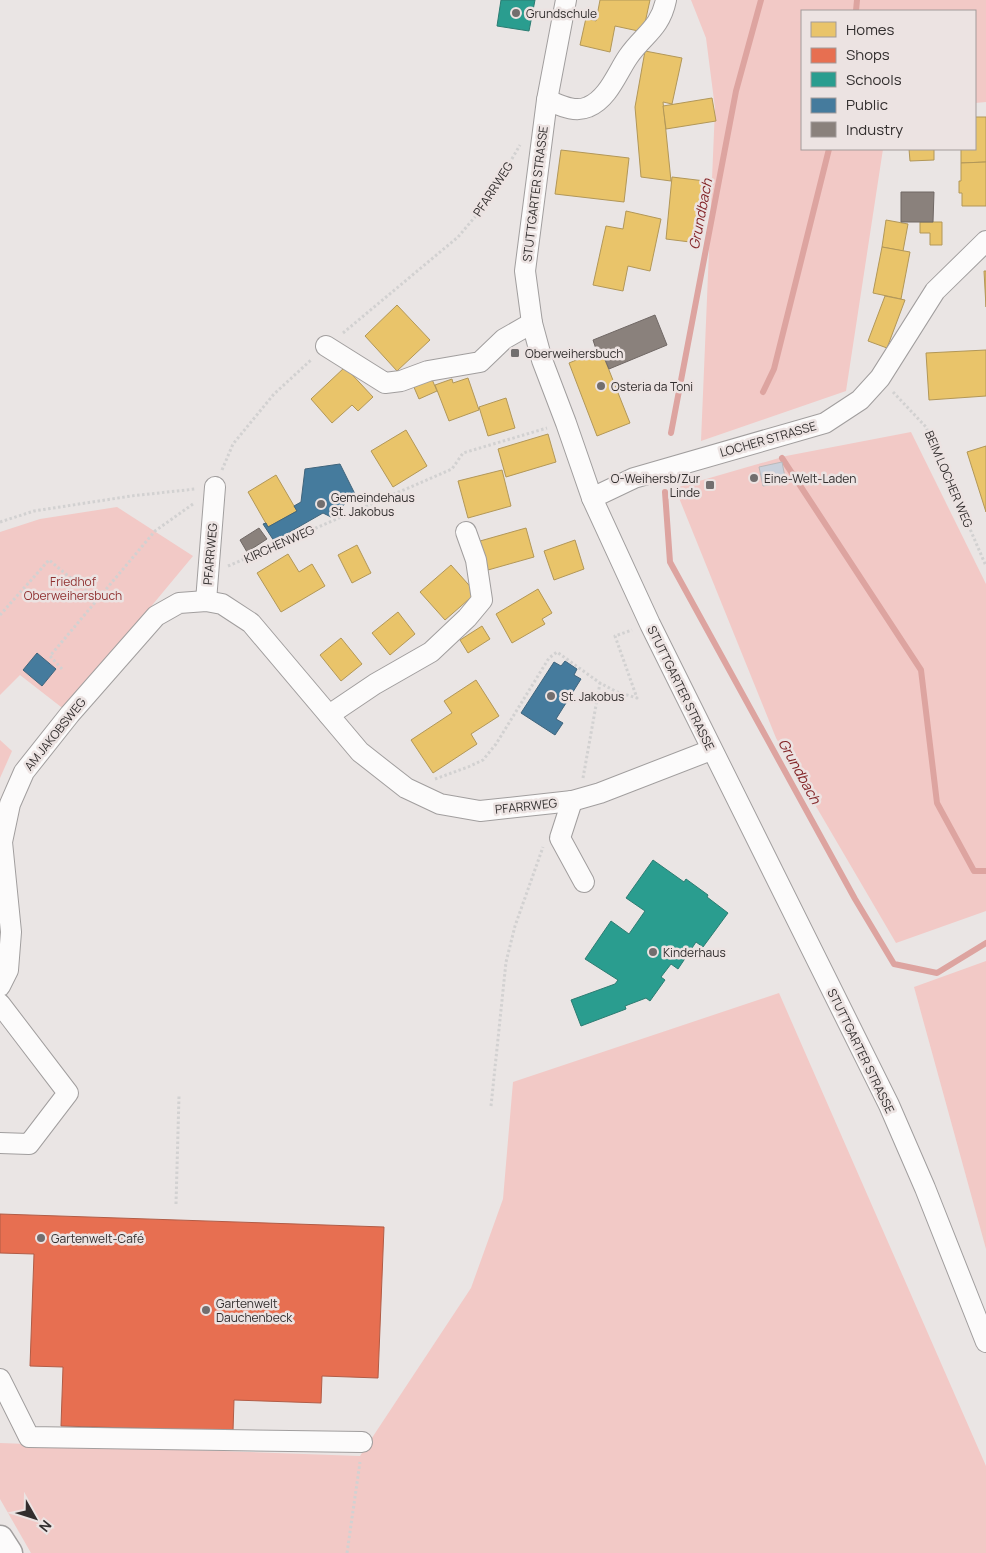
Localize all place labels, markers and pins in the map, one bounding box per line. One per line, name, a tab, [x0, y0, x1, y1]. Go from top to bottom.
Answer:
place label: Grundschule	[526, 5, 597, 22]
marker: Grundschule	[510, 7, 522, 19]
place label: Oberweihersbuch	[525, 345, 623, 362]
marker: Oberweihersbuch	[509, 347, 521, 359]
place label: Osteria da Toni	[611, 378, 693, 395]
marker: Osteria da Toni	[595, 380, 607, 392]
place label: O-Weihersb/Zur Linde	[611, 470, 701, 501]
place label: Eine-Welt-Laden	[764, 470, 856, 487]
marker: Eine-Welt-Laden	[748, 472, 760, 484]
marker: O-Weihersb/Zur Linde	[704, 479, 716, 491]
place label: Gemeindehaus St. Jakobus	[331, 489, 415, 520]
marker: Gemeindehaus St. Jakobus	[315, 498, 327, 510]
place label: St. Jakobus	[561, 688, 624, 705]
marker: St. Jakobus	[545, 690, 557, 702]
place label: Kinderhaus	[663, 944, 726, 961]
marker: Kinderhaus	[647, 946, 659, 958]
place label: Gartenwelt-Café	[51, 1230, 144, 1247]
marker: Gartenwelt-Café	[35, 1232, 47, 1244]
place label: Gartenwelt Dauchenbeck	[216, 1295, 293, 1326]
marker: Gartenwelt Dauchenbeck	[200, 1304, 212, 1316]

